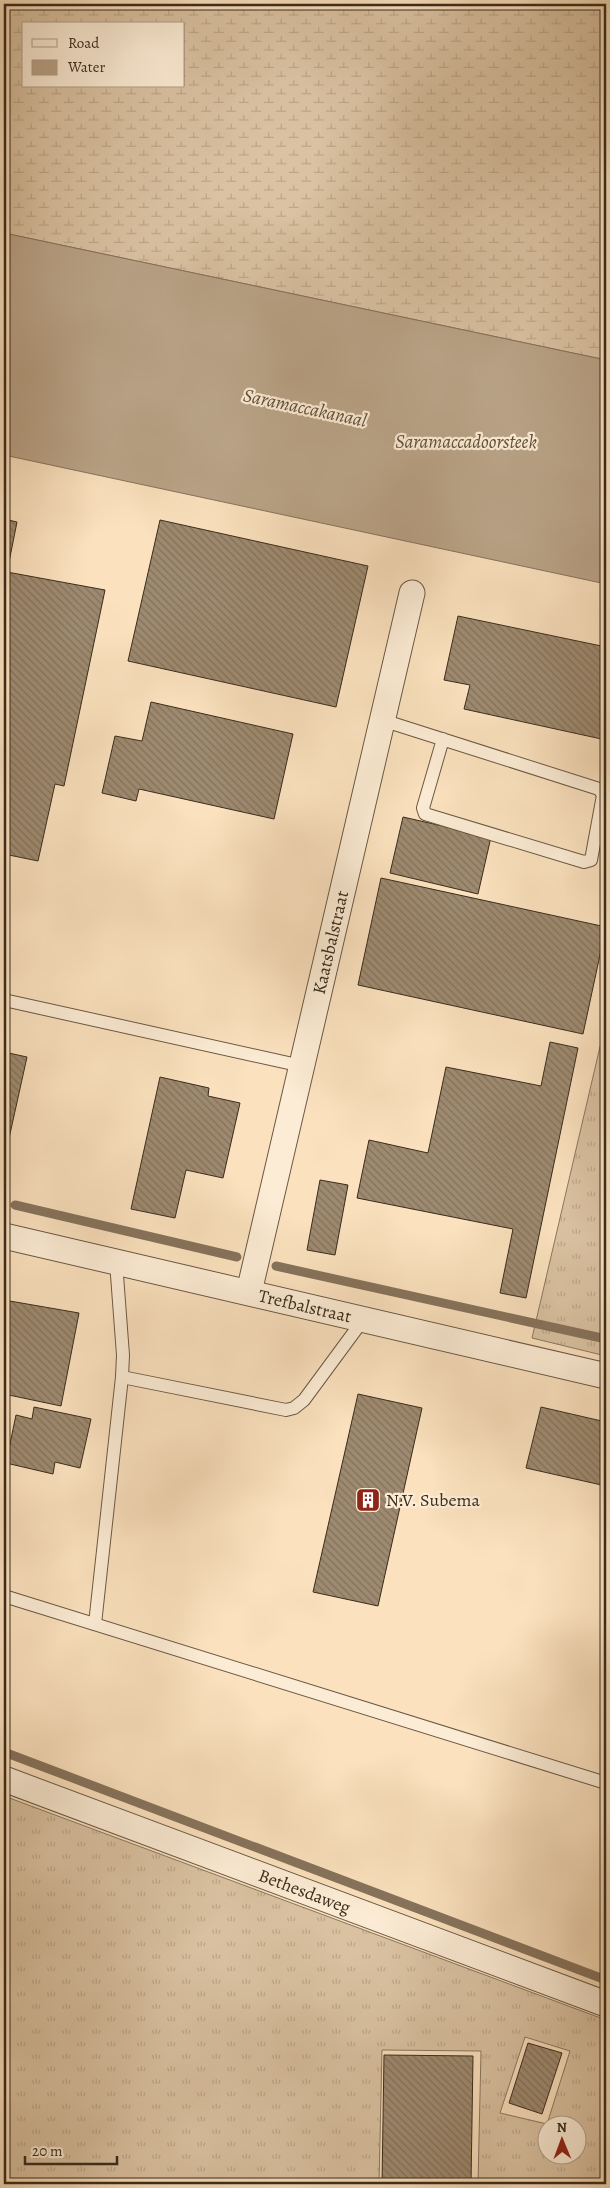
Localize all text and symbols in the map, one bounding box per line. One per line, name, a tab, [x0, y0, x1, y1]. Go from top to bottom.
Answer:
legend	[22, 22, 185, 88]
text: Road	[68, 33, 100, 53]
text: Water	[67, 57, 105, 77]
water label: Saramaccakanaal	[241, 382, 369, 434]
water label: Saramaccadoorsteek	[395, 429, 537, 455]
street label: Kaatsbalstraat	[307, 888, 354, 997]
street label: Trefbalstraat	[256, 1284, 354, 1328]
building icon: N.V. Subema	[355, 1487, 381, 1513]
place label: N.V. Subema	[386, 1488, 480, 1512]
street label: Bethesdaweg	[255, 1863, 354, 1920]
north arrow	[538, 2116, 588, 2166]
text: N	[557, 2118, 567, 2137]
scale bar	[25, 2133, 118, 2165]
text: 20 m	[32, 2141, 63, 2161]

